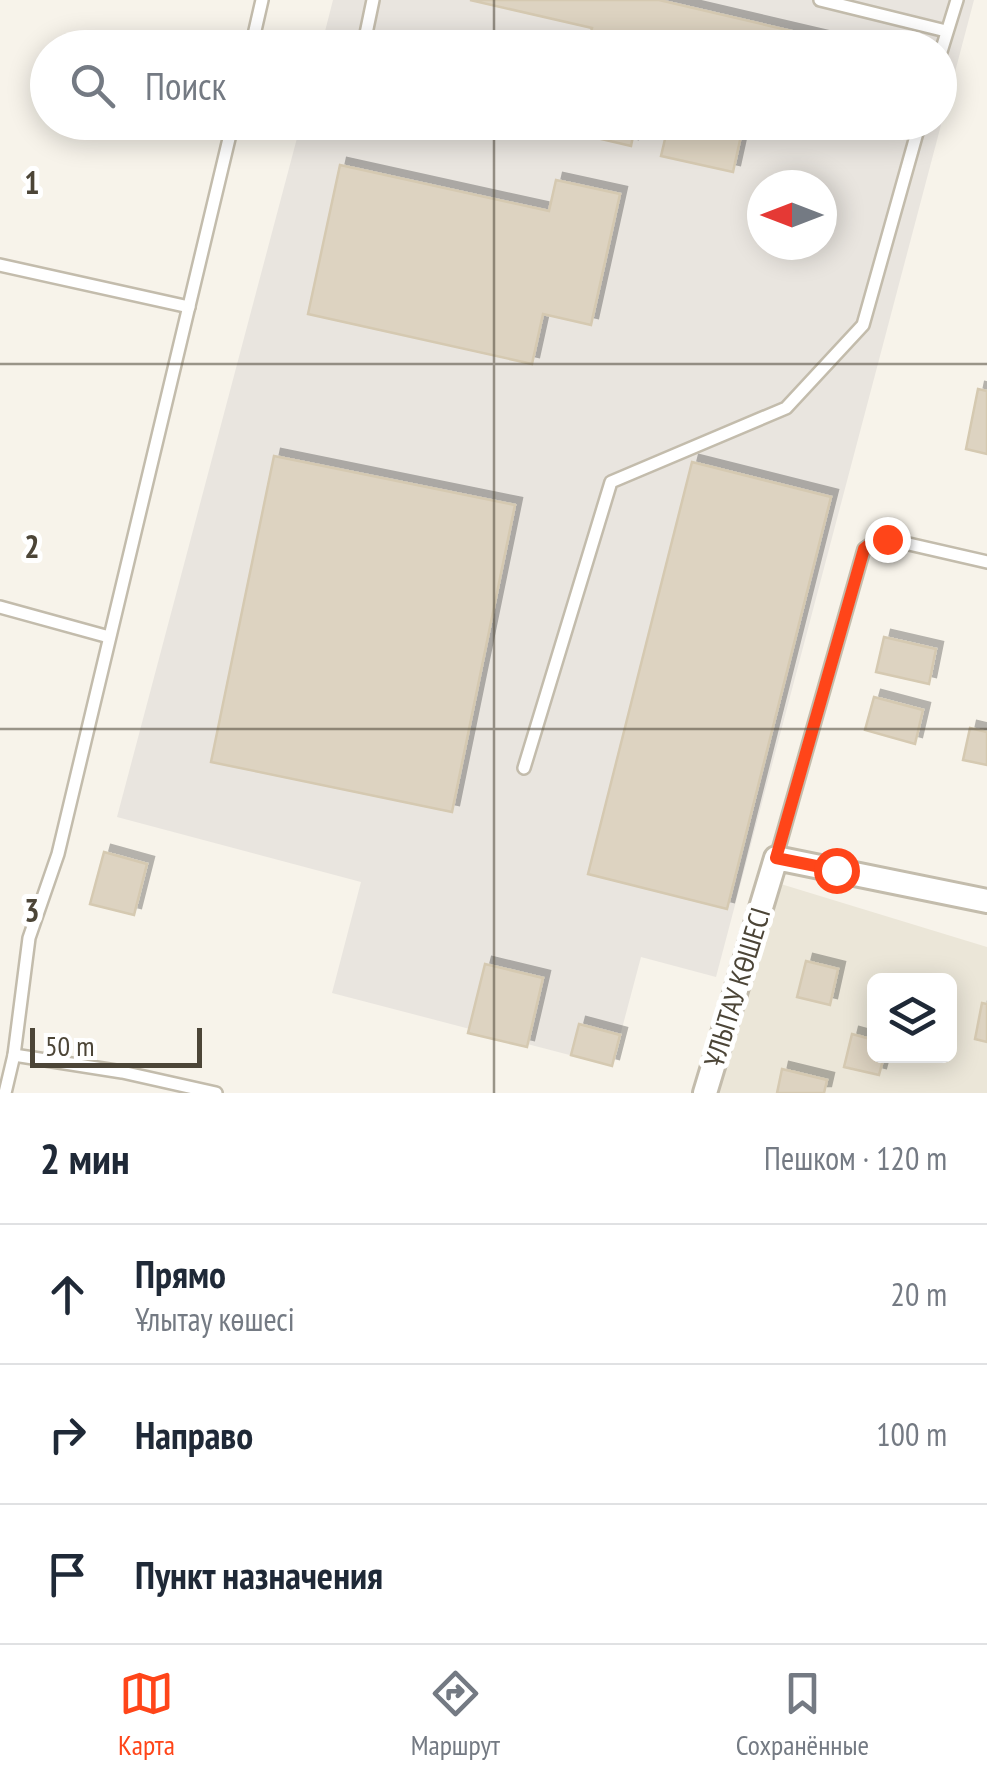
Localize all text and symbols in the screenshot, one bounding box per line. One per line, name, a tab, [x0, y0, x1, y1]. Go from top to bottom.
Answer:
search box	[30, 30, 957, 140]
icon: search	[65, 58, 120, 113]
text: Поиск	[145, 61, 226, 110]
text: 1	[24, 161, 40, 203]
north arrow	[747, 170, 837, 260]
route end	[865, 517, 911, 563]
text: 2	[24, 525, 40, 567]
route start	[814, 848, 860, 894]
text: 3	[24, 889, 40, 931]
street label: ҰЛЫТАУ КӨШЕСІ	[695, 903, 778, 1071]
map controls	[867, 973, 957, 1063]
button: layers	[867, 973, 957, 1063]
scale bar	[30, 1023, 202, 1068]
text: 50 m	[45, 1027, 94, 1064]
text: 2 мин	[40, 1131, 130, 1186]
text: Пешком · 120 m	[764, 1137, 947, 1179]
text: Прямо	[135, 1249, 226, 1298]
icon: ahead	[40, 1267, 95, 1322]
text: 20 m	[891, 1273, 947, 1315]
text: Ұлытау көшесі	[135, 1298, 295, 1340]
icon: right	[40, 1407, 95, 1462]
text: Направо	[135, 1410, 253, 1459]
text: 100 m	[876, 1413, 947, 1455]
icon: arrive	[40, 1547, 95, 1602]
text: Пункт назначения	[135, 1550, 383, 1599]
tab: Карта	[118, 1666, 175, 1763]
tab: Маршрут	[411, 1666, 500, 1763]
tab: Сохранённые	[736, 1666, 869, 1763]

